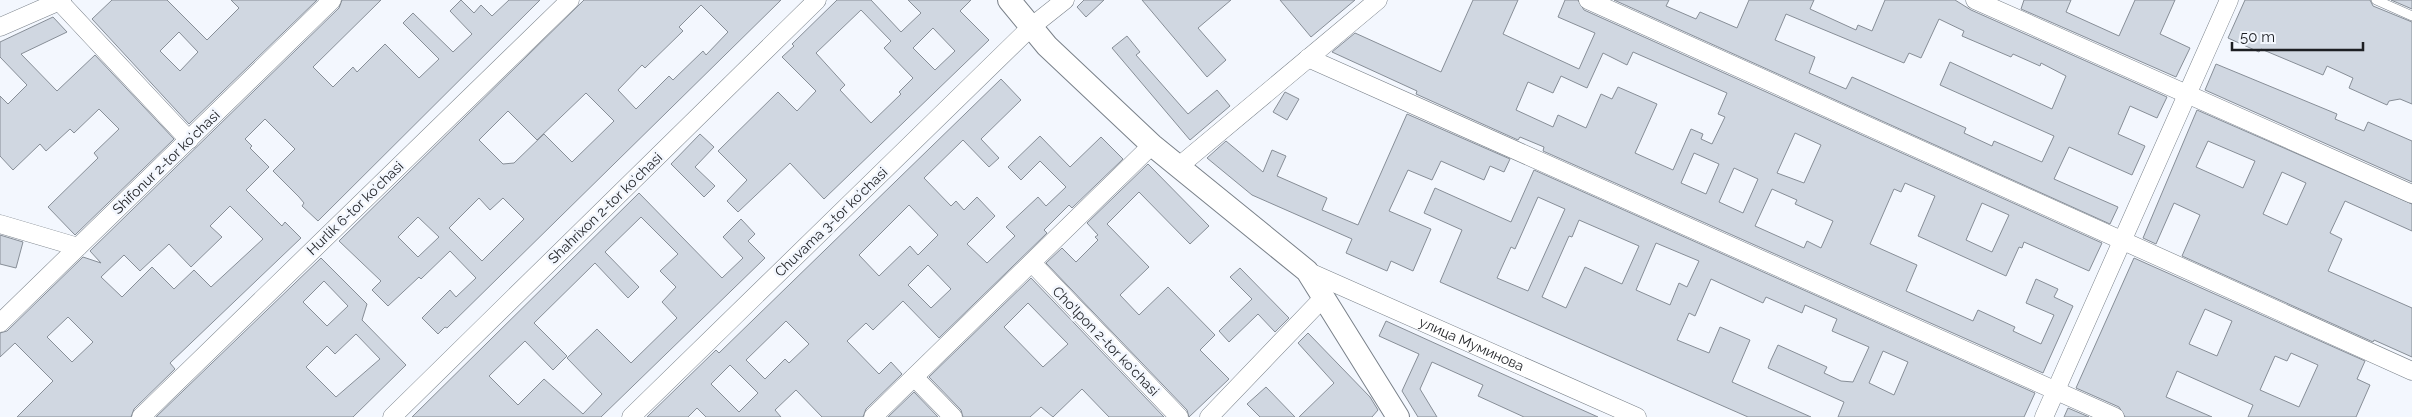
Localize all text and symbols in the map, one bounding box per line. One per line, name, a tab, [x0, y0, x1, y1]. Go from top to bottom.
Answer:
scale bar	[2232, 20, 2363, 52]
text: 50 m	[2240, 28, 2275, 46]
street label: Shifonur 2-tor koʻchasi	[109, 107, 223, 217]
street label: Shahrixon 2-tor koʻchasi	[545, 149, 665, 267]
street label: Hurlik 6-tor koʻchasi	[304, 158, 406, 258]
street label: Chuvama 3-tor koʻchasi	[771, 164, 891, 280]
street label: Cho‘lpon 2-tor koʻchasi	[1049, 283, 1163, 399]
street label: улица Муминова	[1417, 314, 1526, 374]

